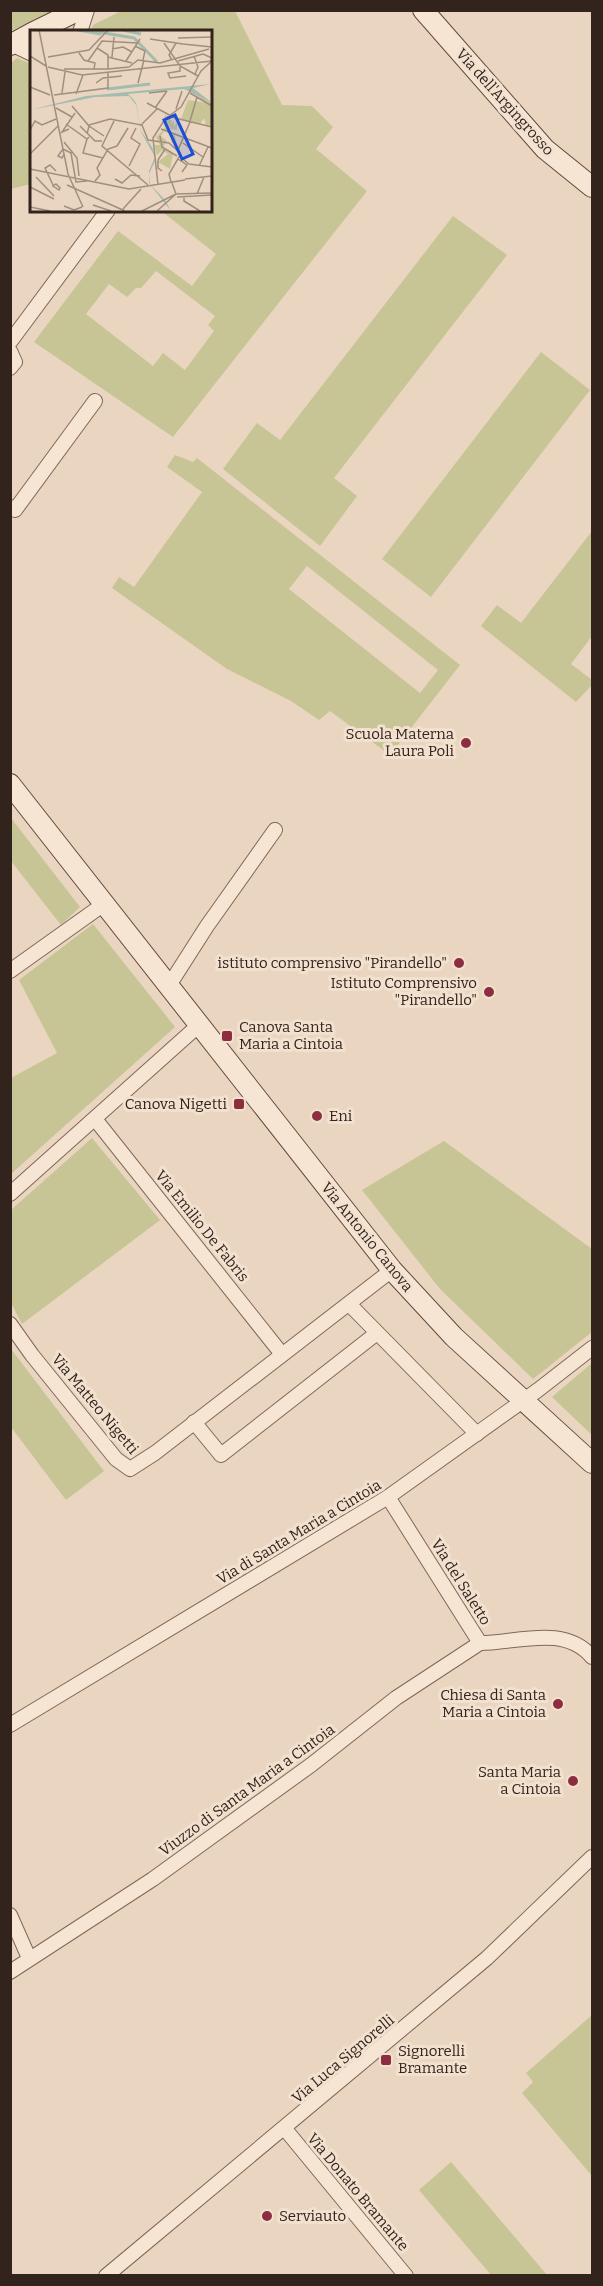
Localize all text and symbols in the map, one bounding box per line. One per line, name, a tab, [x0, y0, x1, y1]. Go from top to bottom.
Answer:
inset map	[30, 30, 212, 212]
street label: Via dell'Argingrosso	[452, 45, 558, 159]
place label: Scuola Materna Laura Poli	[346, 725, 455, 760]
marker: Scuola Materna Laura Poli	[459, 736, 473, 750]
place label: istituto comprensivo "Pirandello"	[218, 954, 447, 972]
marker: istituto comprensivo "Pirandello"	[452, 956, 466, 970]
place label: Istituto Comprensivo "Pirandello"	[331, 974, 477, 1009]
marker: Istituto Comprensivo "Pirandello"	[482, 985, 496, 999]
place label: Canova Santa Maria a Cintoia	[239, 1018, 343, 1053]
marker: Canova Santa Maria a Cintoia	[220, 1029, 234, 1043]
place label: Canova Nigetti	[125, 1095, 228, 1113]
marker: Canova Nigetti	[232, 1097, 246, 1111]
place label: Eni	[329, 1107, 353, 1125]
marker: Eni	[310, 1109, 324, 1123]
street label: Via Emilio De Fabris	[151, 1167, 253, 1285]
street label: Via Antonio Canova	[317, 1179, 417, 1295]
street label: Via Matteo Nigetti	[48, 1350, 142, 1458]
street label: Via di Santa Maria a Cintoia	[214, 1476, 384, 1588]
street label: Via del Saletto	[427, 1536, 495, 1628]
place label: Chiesa di Santa Maria a Cintoia	[440, 1686, 546, 1721]
marker: Chiesa di Santa Maria a Cintoia	[551, 1697, 565, 1711]
street label: Viuzzo di Santa Maria a Cintoia	[156, 1720, 338, 1860]
place label: Santa Maria a Cintoia	[478, 1763, 561, 1798]
marker: Santa Maria a Cintoia	[566, 1774, 580, 1788]
street label: Via Luca Signorelli	[288, 2011, 398, 2107]
place label: Signorelli Bramante	[398, 2042, 467, 2077]
marker: Signorelli Bramante	[379, 2053, 393, 2067]
street label: Via Donato Bramante	[303, 2129, 413, 2255]
place label: Serviauto	[279, 2207, 346, 2225]
marker: Serviauto	[260, 2209, 274, 2223]

